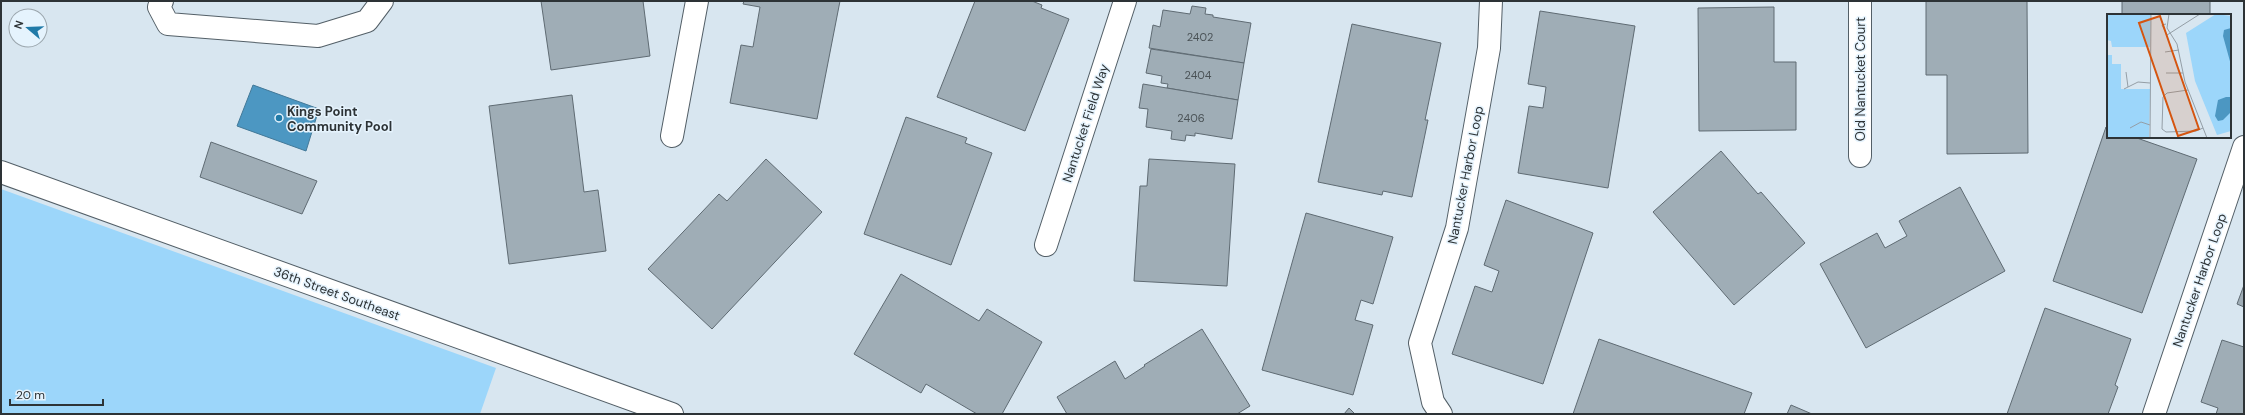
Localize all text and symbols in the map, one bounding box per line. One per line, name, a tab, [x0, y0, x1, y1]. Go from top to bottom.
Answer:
north arrow	[8, 8, 48, 48]
inset map	[2107, 14, 2231, 138]
street label: Old Nantucket Court	[1852, 17, 1869, 141]
text: N	[11, 19, 26, 31]
house number: 2402	[1187, 30, 1213, 44]
street label: Nantucket Field Way	[1058, 62, 1113, 184]
house number: 2404	[1184, 68, 1212, 82]
place label: Kings Point Community Pool	[287, 103, 392, 135]
street label: Nantucker Harbor Loop	[1444, 105, 1487, 246]
house number: 2406	[1177, 111, 1205, 125]
marker: Kings Point Community Pool	[274, 113, 284, 123]
street label: Nantucker Harbor Loop	[2169, 211, 2230, 349]
street label: 36th Street Southeast	[271, 263, 402, 324]
scale bar	[10, 381, 103, 407]
text: 20 m	[16, 387, 45, 403]

